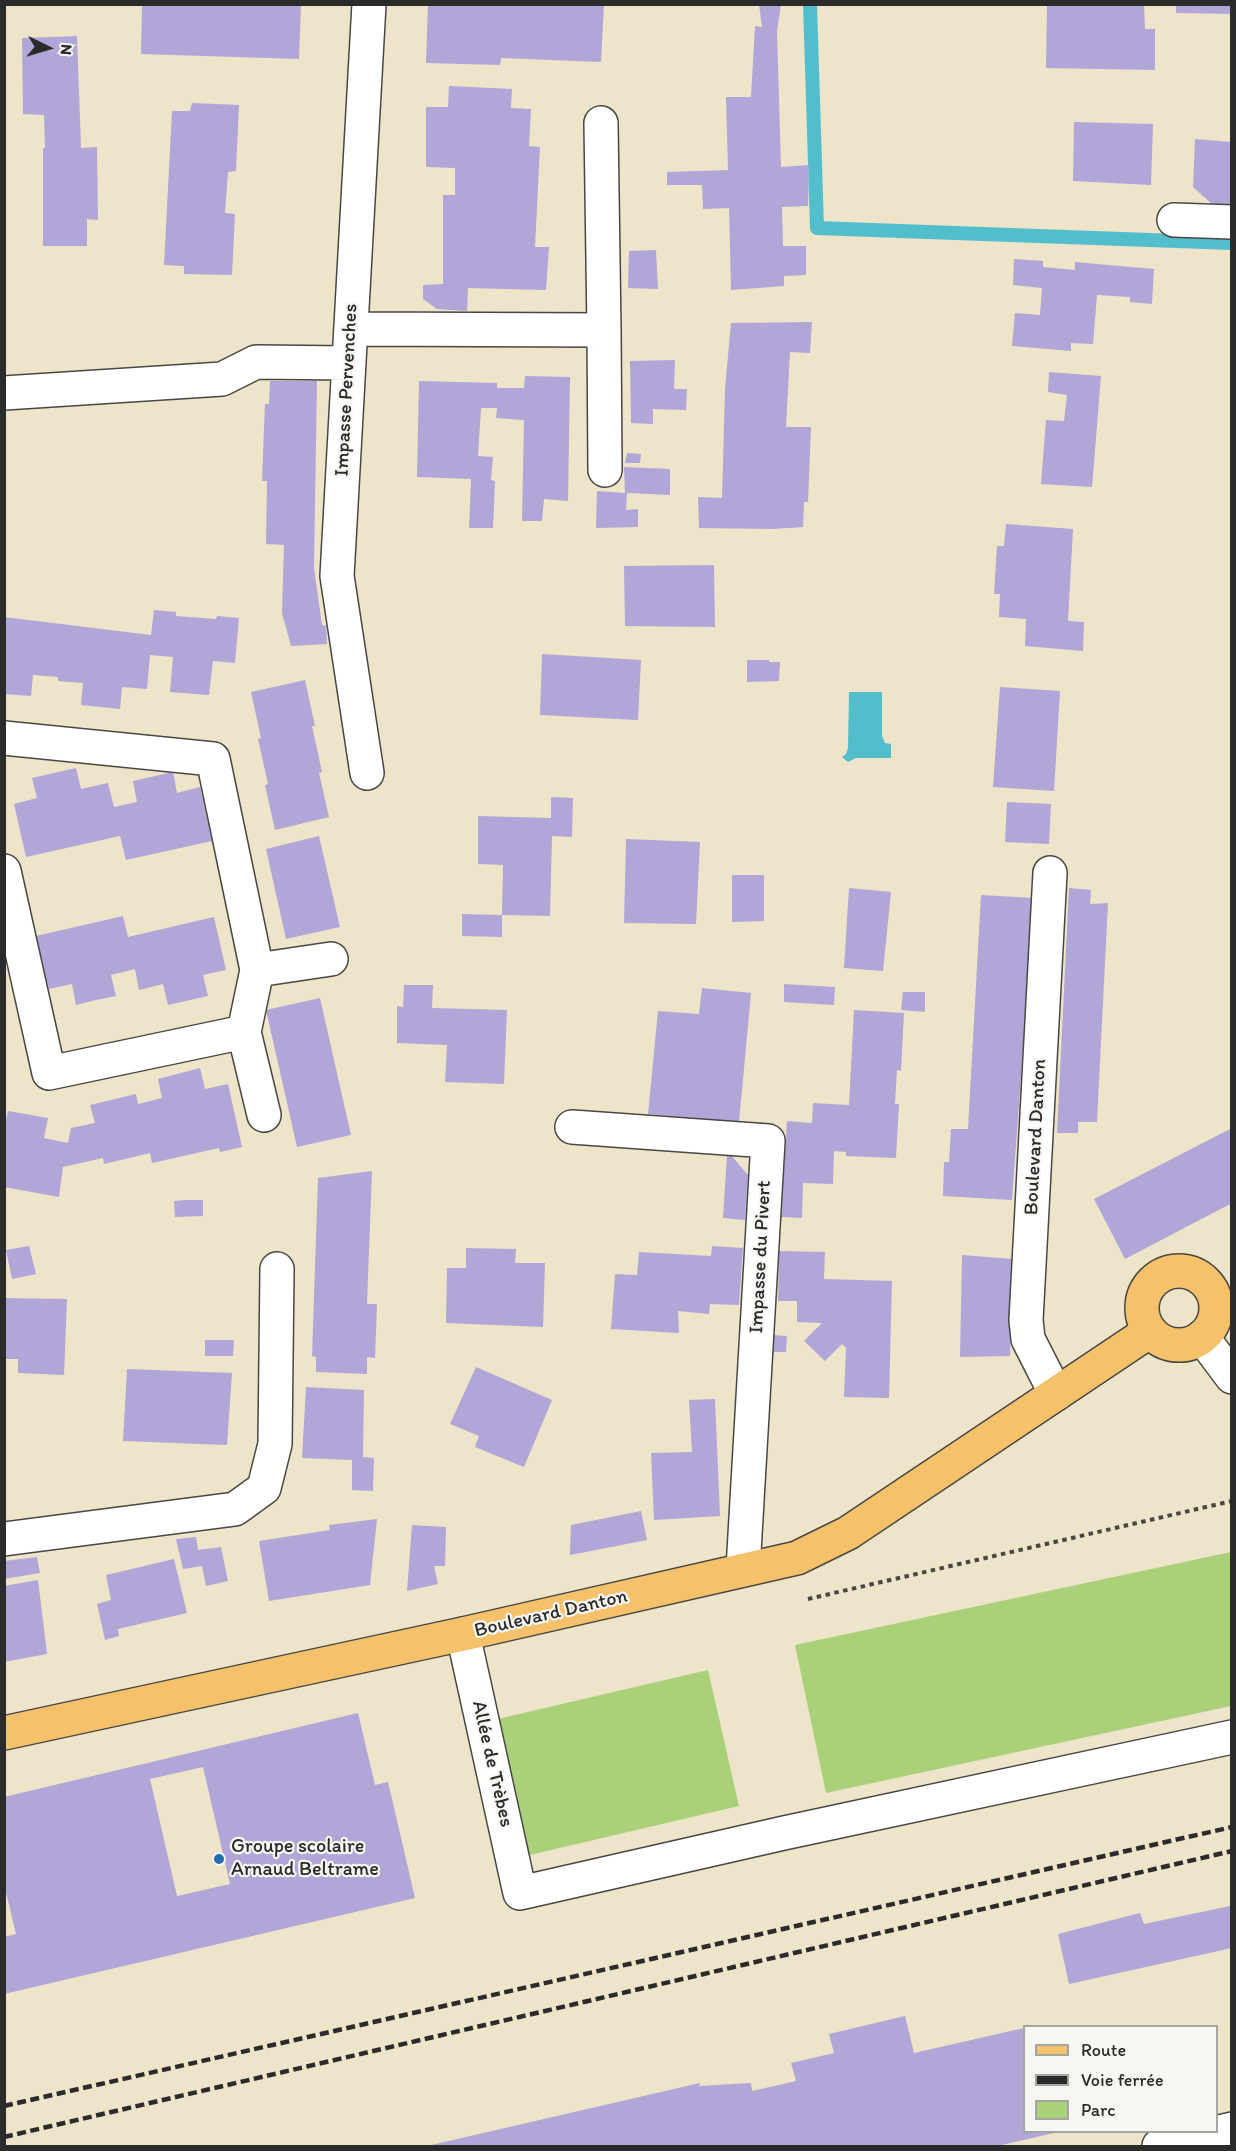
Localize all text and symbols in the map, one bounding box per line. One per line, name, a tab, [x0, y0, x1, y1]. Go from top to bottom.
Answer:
north arrow	[18, 18, 78, 78]
text: N	[56, 43, 76, 56]
street label: Impasse Pervenches	[330, 303, 364, 477]
street label: Boulevard Danton	[1020, 1058, 1052, 1216]
street label: Impasse du Pivert	[745, 1180, 777, 1334]
street label: Boulevard Danton	[472, 1585, 630, 1643]
street label: Allée de Trèbes	[466, 1699, 518, 1829]
place label: Groupe scolaire Arnaud Beltrame	[231, 1835, 379, 1882]
marker: Groupe scolaire Arnaud Beltrame	[212, 1852, 226, 1866]
legend	[1023, 2025, 1218, 2133]
text: Route	[1081, 2039, 1126, 2061]
text: Voie ferrée	[1081, 2069, 1163, 2091]
text: Parc	[1081, 2099, 1115, 2121]

